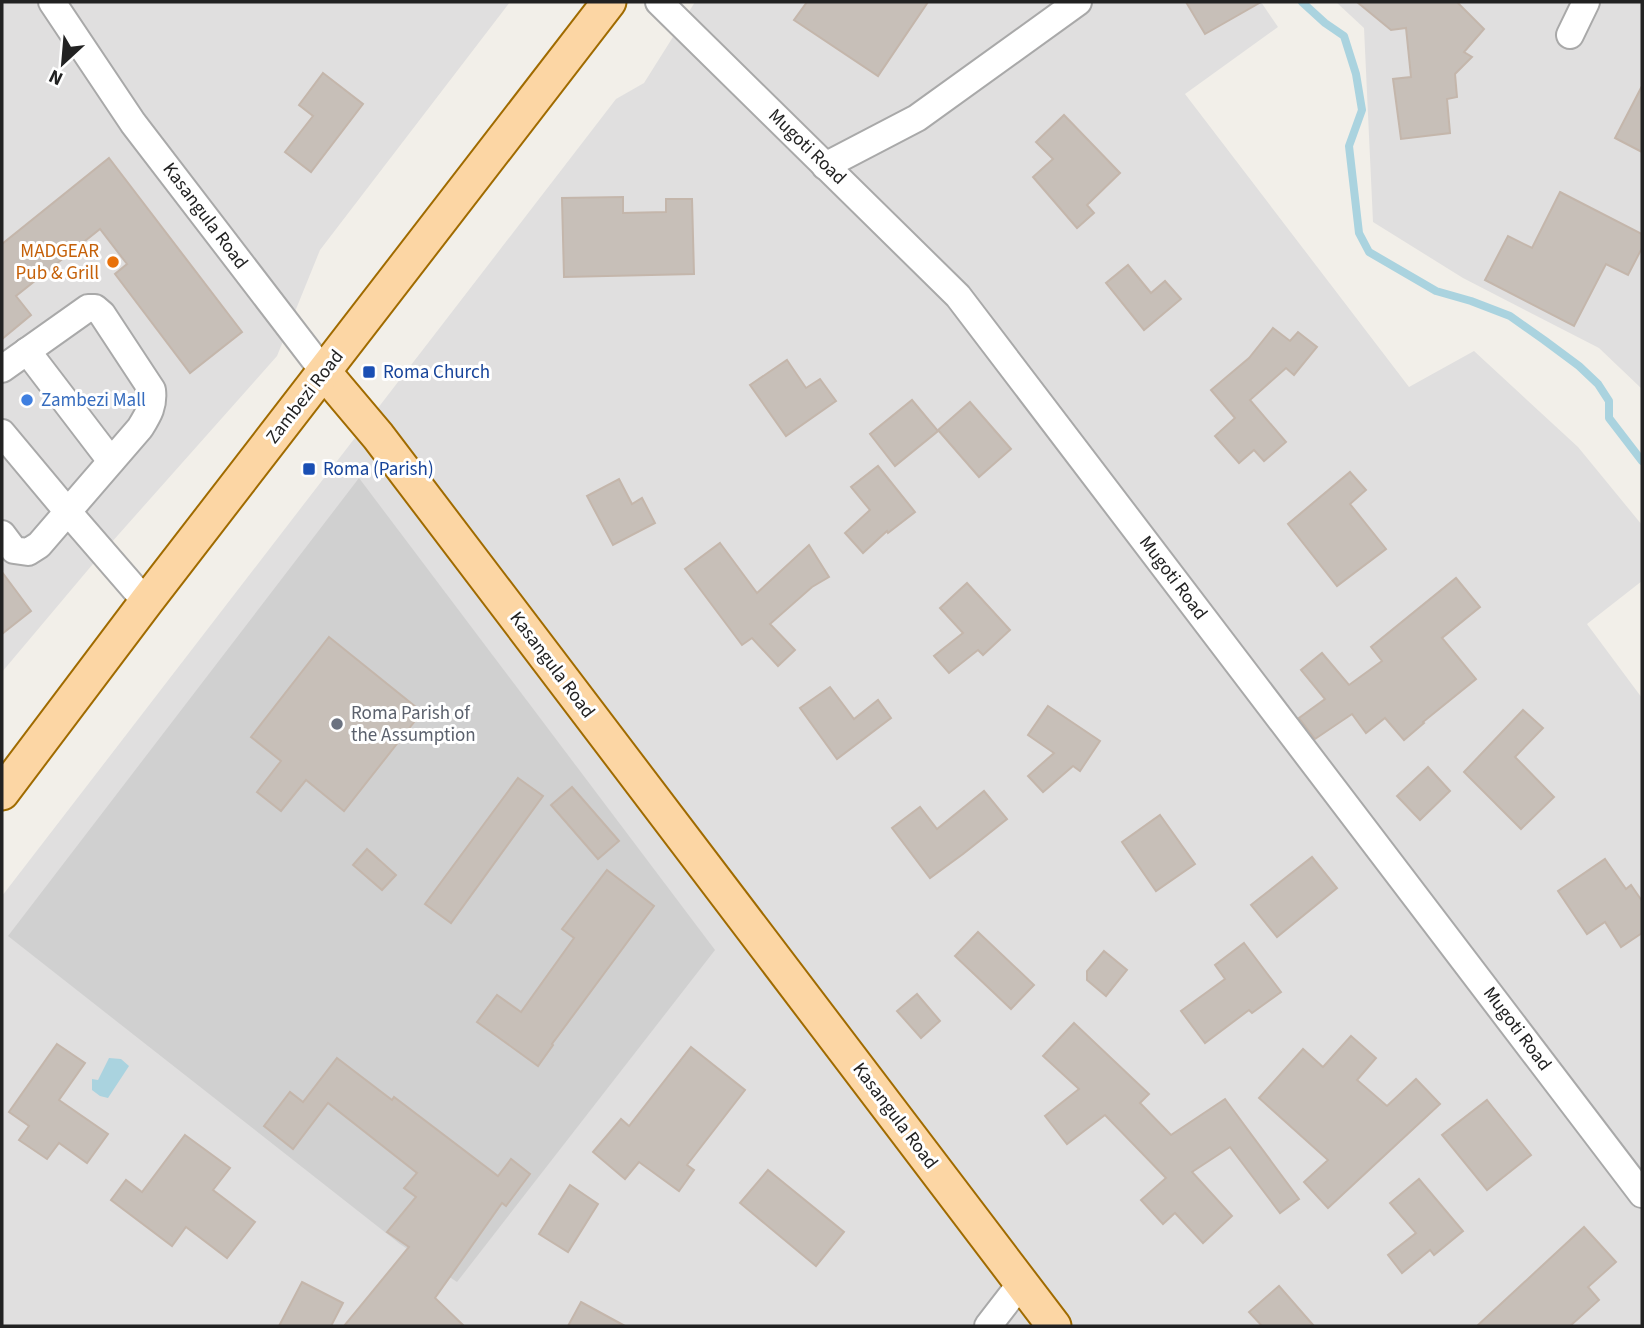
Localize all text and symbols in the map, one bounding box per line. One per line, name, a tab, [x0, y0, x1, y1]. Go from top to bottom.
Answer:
north arrow	[28, 28, 98, 98]
text: N	[45, 62, 68, 92]
street label: Mugoti Road	[762, 103, 852, 191]
street label: Kasangula Road	[156, 157, 254, 275]
place label: MADGEAR Pub & Grill	[16, 238, 99, 287]
marker: MADGEAR Pub & Grill	[105, 254, 121, 270]
street label: Zambezi Road	[260, 344, 350, 450]
place label: Roma Church	[383, 359, 490, 386]
marker: Roma Church	[361, 364, 377, 380]
place label: Zambezi Mall	[41, 387, 146, 414]
marker: Zambezi Mall	[19, 392, 35, 408]
place label: Roma (Parish)	[323, 456, 434, 483]
marker: Roma (Parish)	[301, 461, 317, 477]
street label: Mugoti Road	[1132, 530, 1214, 626]
street label: Kasangula Road	[503, 606, 601, 724]
place label: Roma Parish of the Assumption	[351, 700, 476, 749]
marker: Roma Parish of the Assumption	[329, 716, 345, 732]
street label: Mugoti Road	[1476, 981, 1558, 1077]
street label: Kasangula Road	[846, 1057, 944, 1175]

